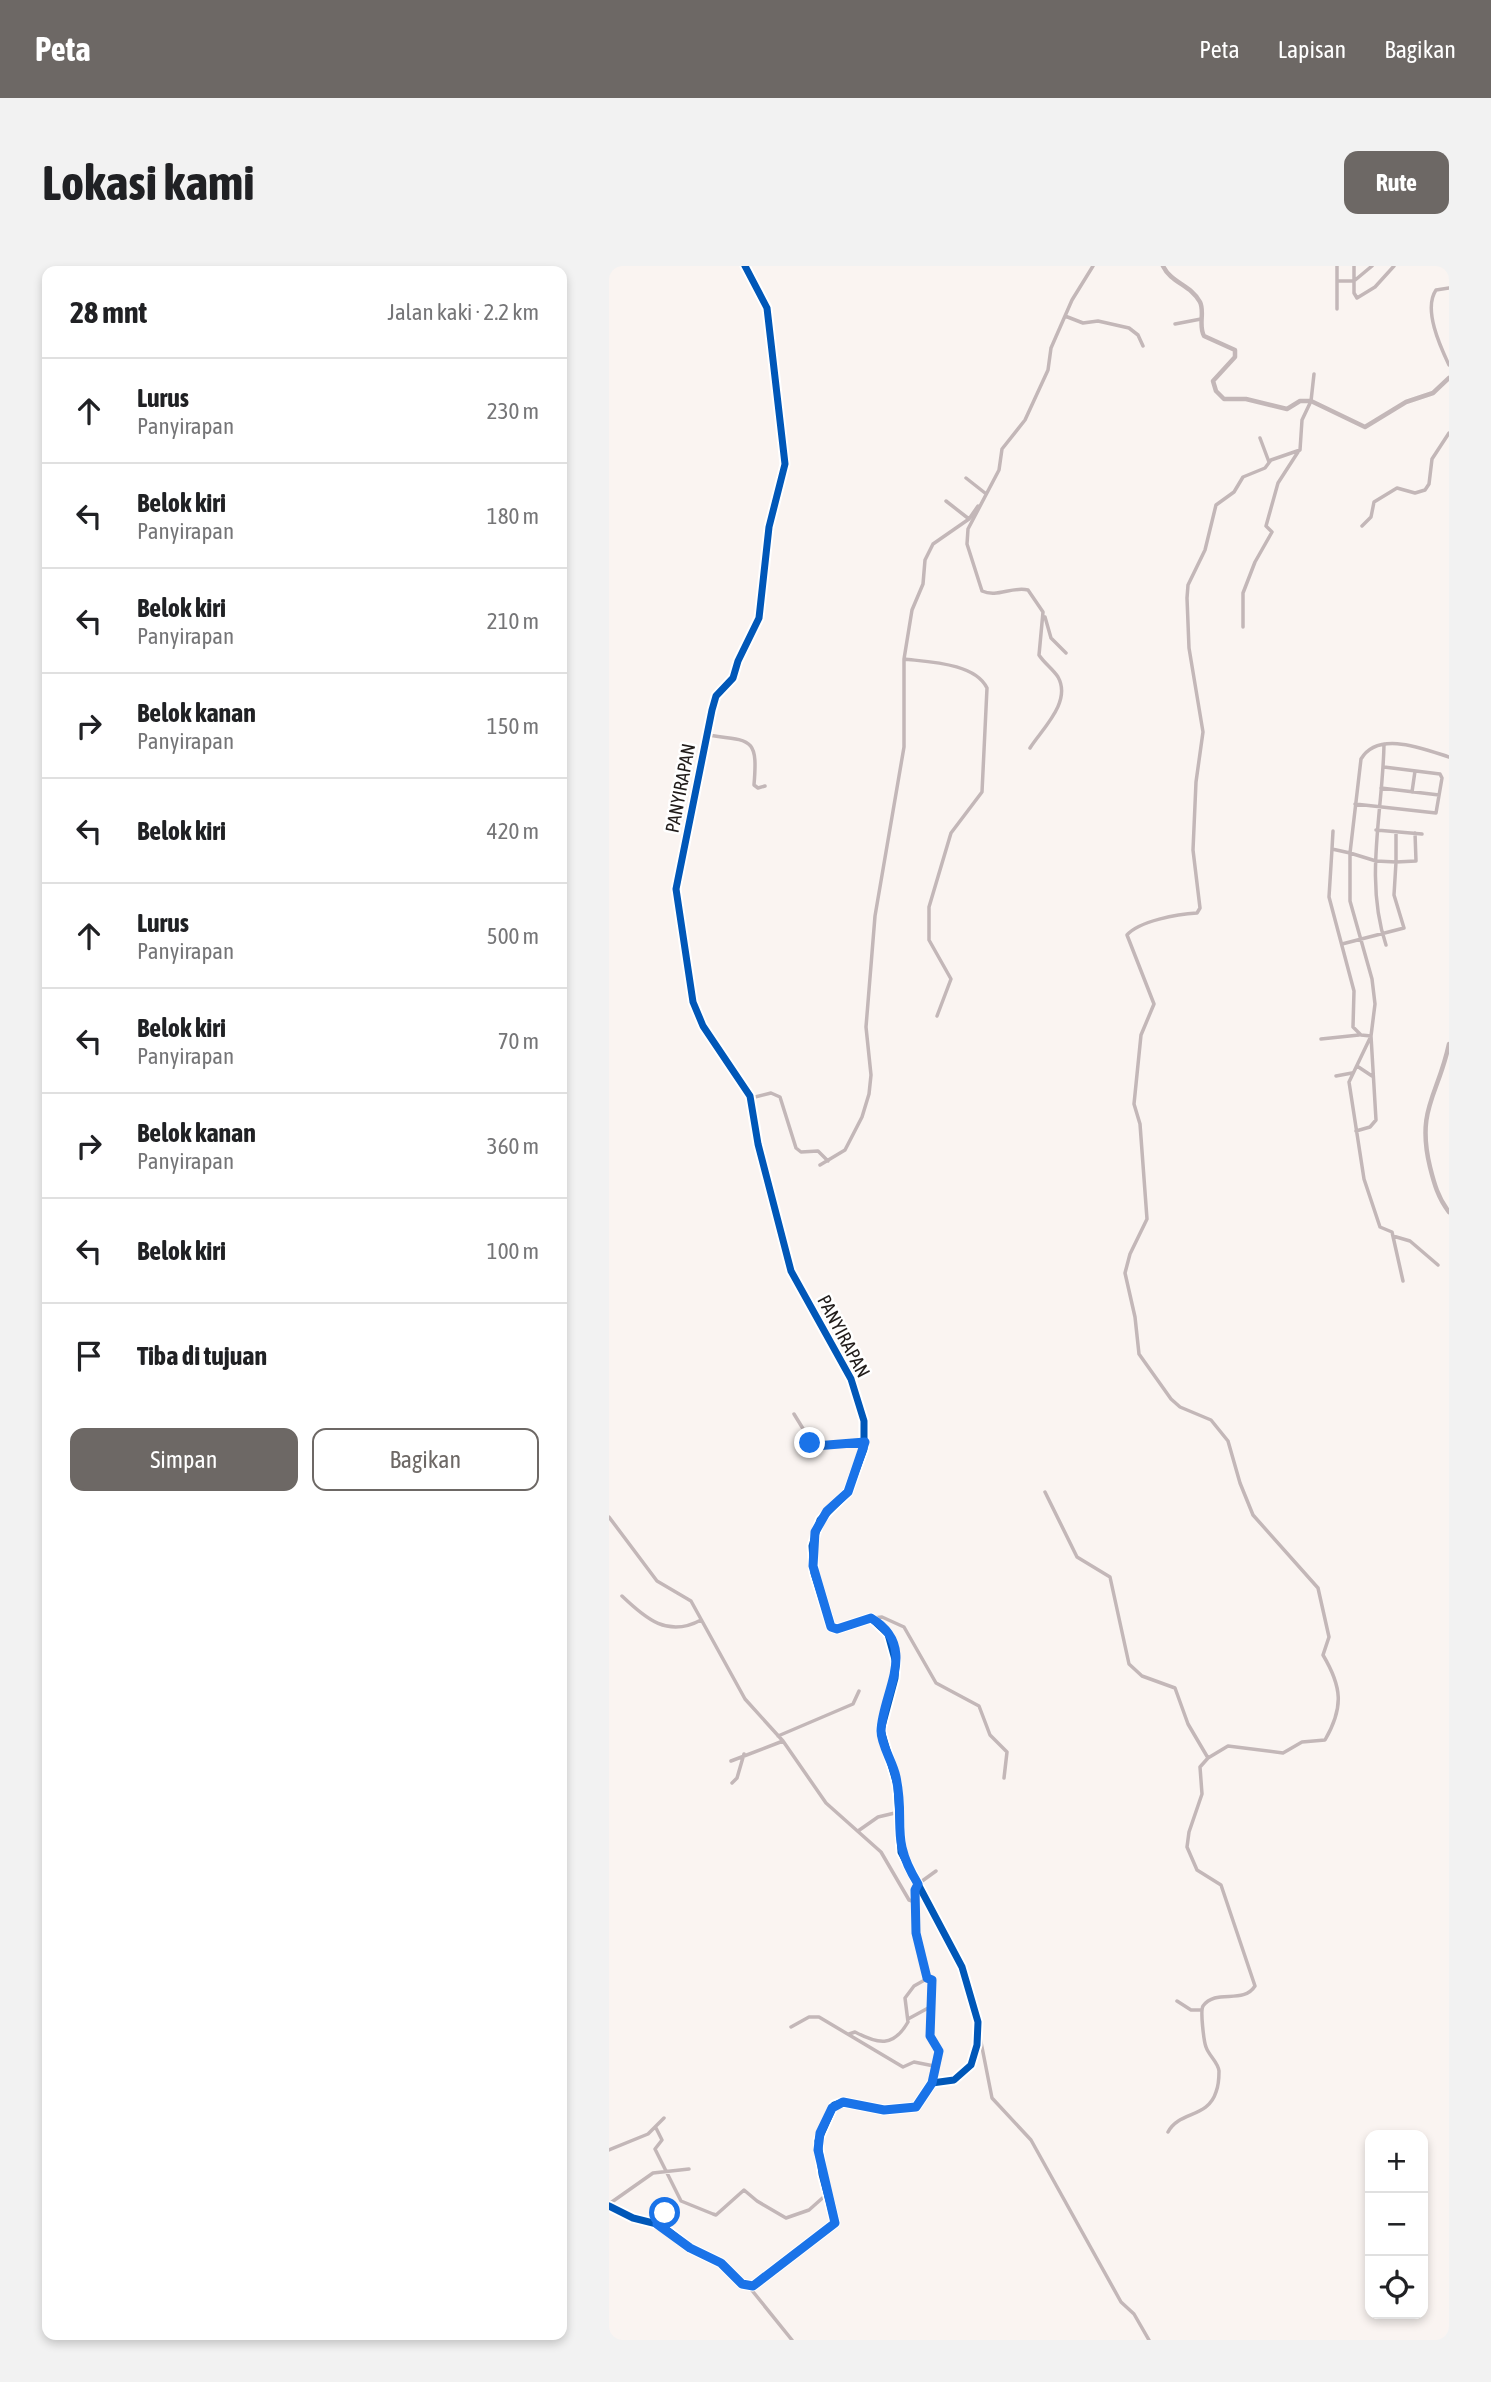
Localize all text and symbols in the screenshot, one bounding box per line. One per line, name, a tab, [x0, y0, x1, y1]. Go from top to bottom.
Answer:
text: Peta	[35, 30, 91, 68]
text: Peta	[1199, 36, 1240, 63]
text: Lapisan	[1278, 36, 1346, 63]
text: Bagikan	[1384, 36, 1456, 63]
button: Rute	[1344, 151, 1449, 214]
text: Lokasi kami	[42, 154, 255, 210]
text: 28 mnt	[70, 295, 147, 329]
text: Jalan kaki · 2.2 km	[388, 299, 539, 325]
text: Lurus	[137, 383, 189, 413]
icon: ahead	[70, 392, 108, 430]
text: 230 m	[487, 398, 539, 424]
text: Panyirapan	[137, 413, 234, 439]
text: Belok kiri	[137, 488, 226, 518]
icon: left	[70, 497, 108, 535]
text: 180 m	[487, 503, 539, 529]
text: Panyirapan	[137, 518, 234, 544]
text: Belok kiri	[137, 593, 226, 623]
icon: left	[70, 602, 108, 640]
text: 210 m	[487, 608, 539, 634]
text: Panyirapan	[137, 623, 234, 649]
text: Belok kanan	[137, 698, 256, 728]
icon: right	[70, 707, 108, 745]
text: 150 m	[487, 713, 539, 739]
text: Panyirapan	[137, 728, 234, 754]
street label: PANYIRAPAN	[661, 742, 699, 834]
icon: left	[70, 812, 108, 850]
text: Belok kiri	[137, 816, 226, 846]
text: 420 m	[487, 818, 539, 844]
text: Lurus	[137, 908, 189, 938]
icon: ahead	[70, 917, 108, 955]
text: 500 m	[487, 923, 539, 949]
text: Panyirapan	[137, 938, 234, 964]
text: Belok kiri	[137, 1013, 226, 1043]
icon: left	[70, 1022, 108, 1060]
text: 70 m	[498, 1028, 539, 1054]
text: Panyirapan	[137, 1043, 234, 1069]
text: Belok kanan	[137, 1118, 256, 1148]
icon: right	[70, 1127, 108, 1165]
text: 360 m	[487, 1133, 539, 1159]
text: Panyirapan	[137, 1148, 234, 1174]
icon: left	[70, 1232, 108, 1270]
text: Belok kiri	[137, 1236, 226, 1266]
text: 100 m	[487, 1238, 539, 1264]
street label: PANYIRAPAN	[813, 1291, 875, 1381]
icon: arrive	[70, 1337, 108, 1375]
text: Tiba di tujuan	[137, 1341, 267, 1371]
route end	[794, 1427, 825, 1458]
button: Simpan	[70, 1428, 298, 1491]
button: Bagikan	[312, 1428, 539, 1491]
map controls	[1365, 2130, 1428, 2319]
button: +	[1365, 2130, 1428, 2193]
button: −	[1365, 2193, 1428, 2256]
route start	[649, 2197, 680, 2228]
button: locate	[1365, 2256, 1428, 2319]

